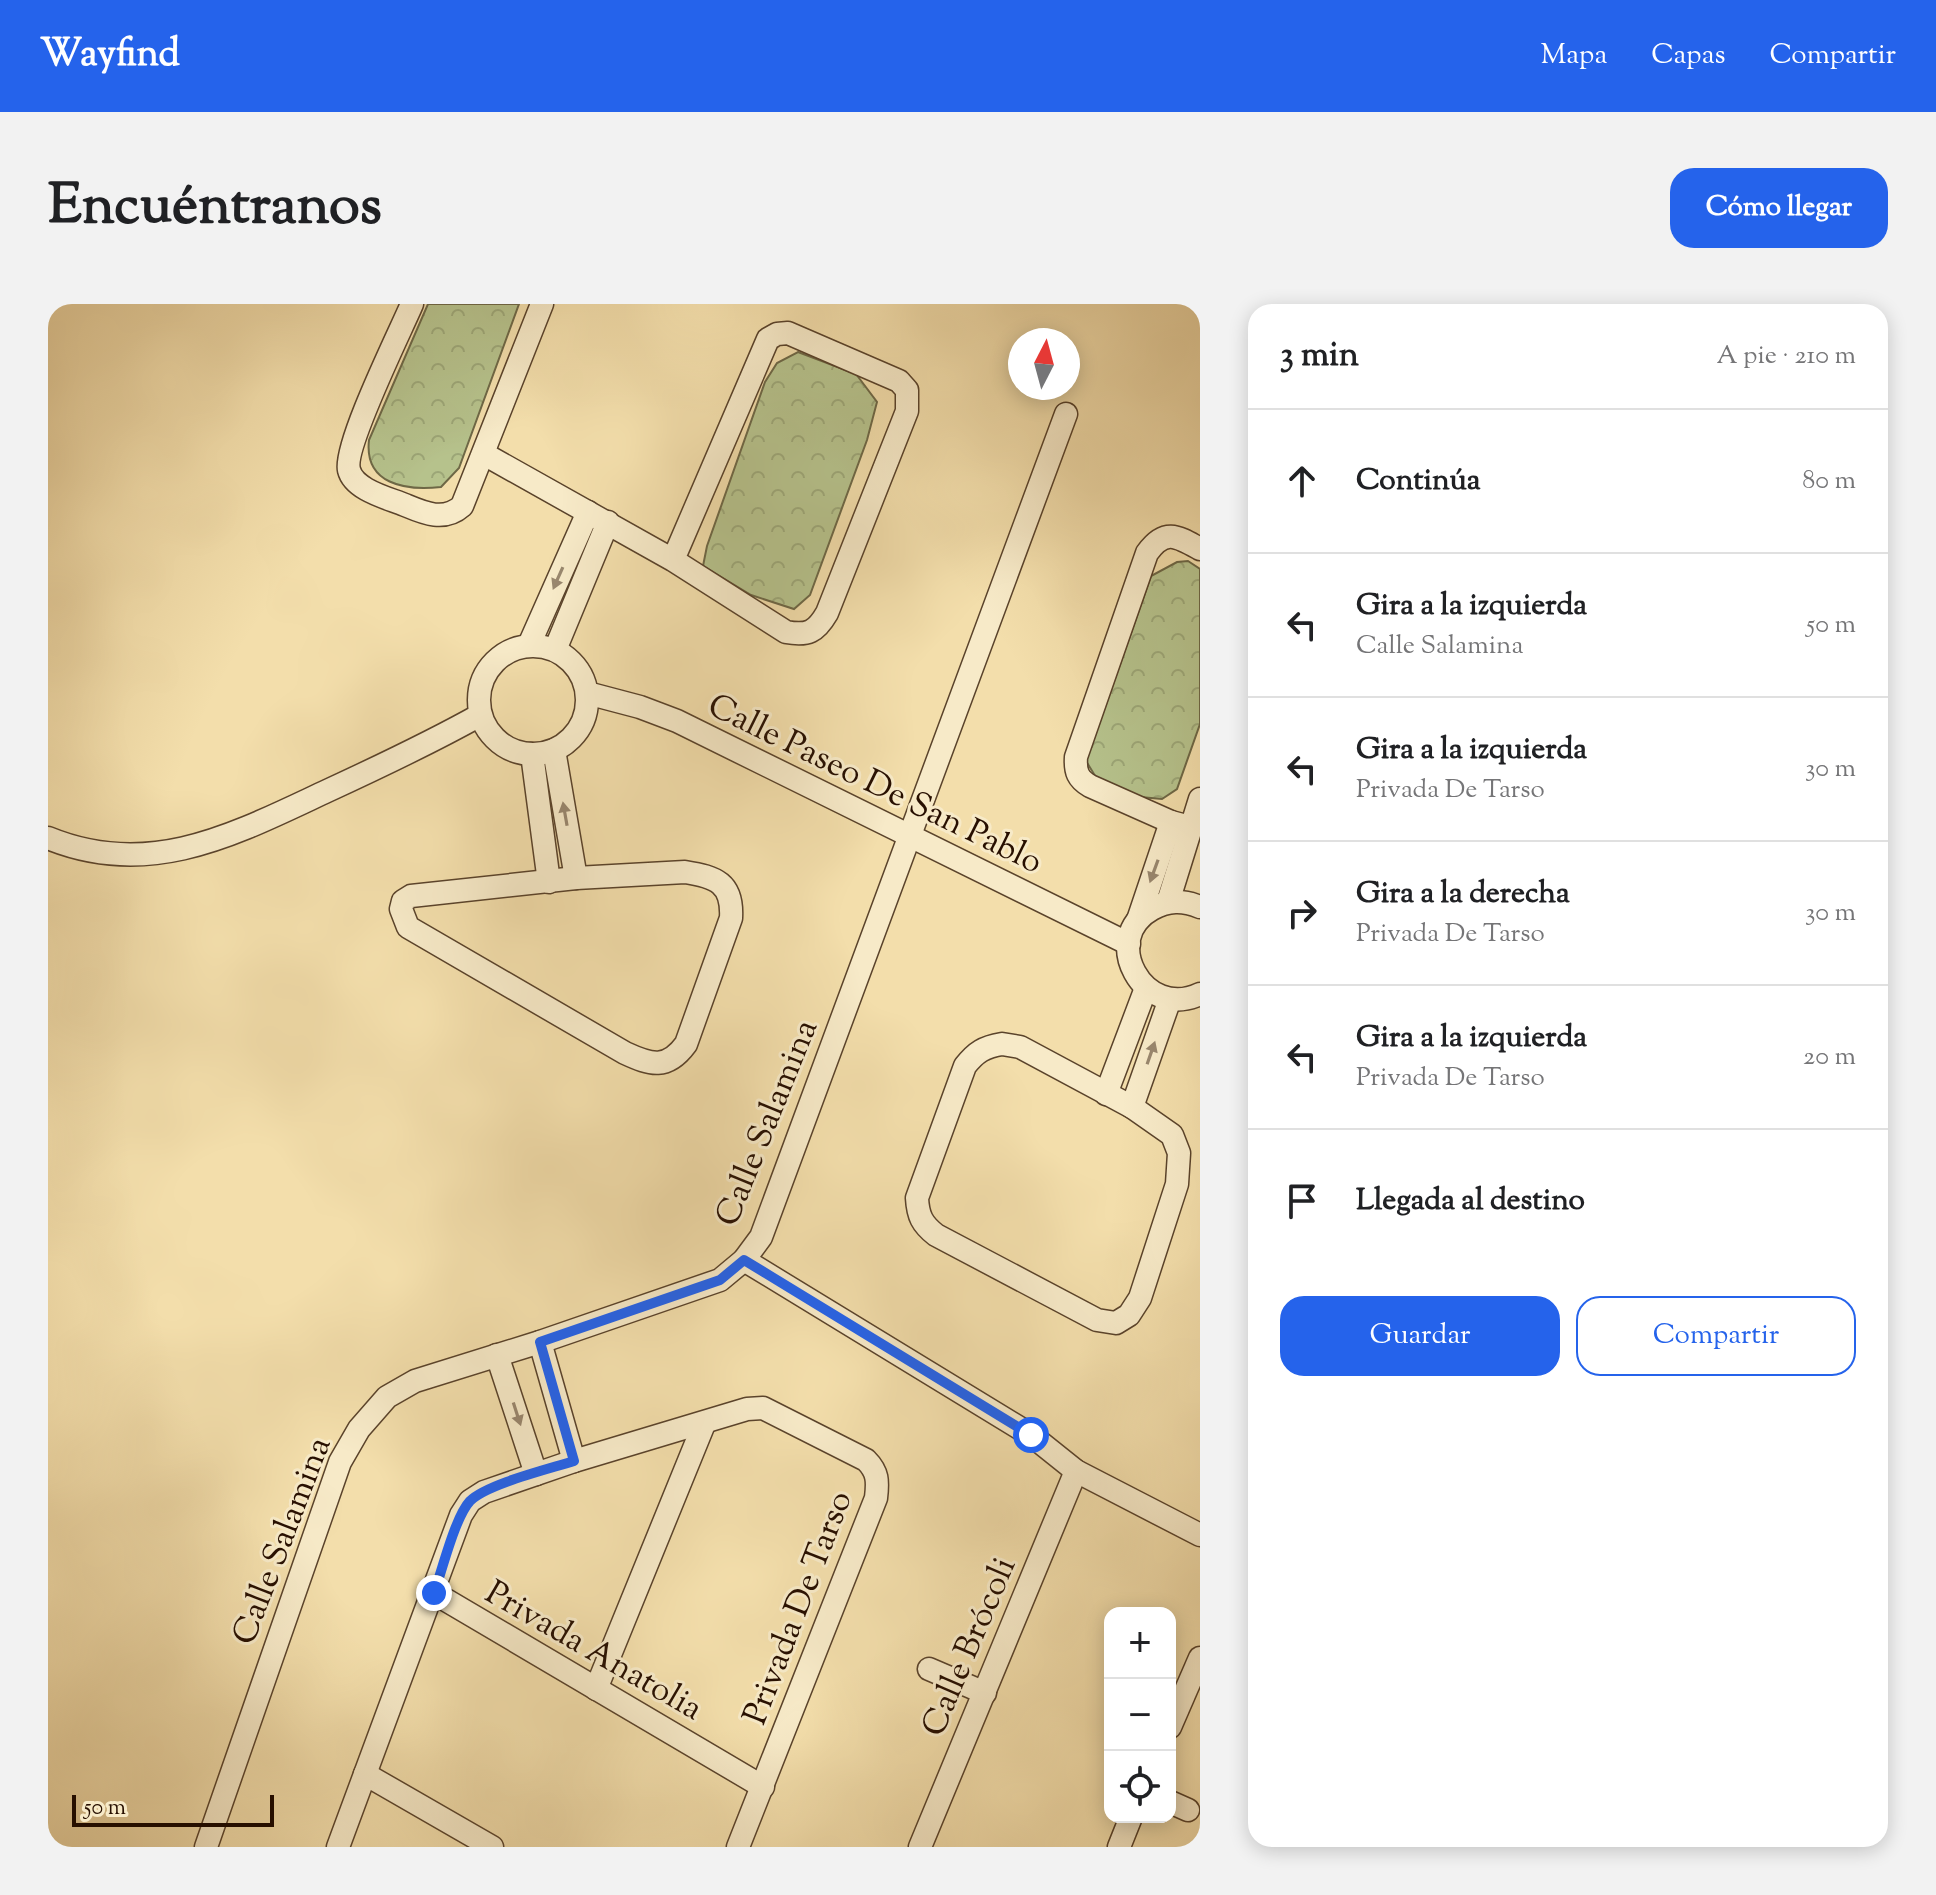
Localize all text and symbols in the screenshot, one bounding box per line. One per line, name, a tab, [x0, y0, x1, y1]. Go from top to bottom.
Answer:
text: Wayfind	[40, 29, 180, 83]
text: Mapa	[1541, 36, 1607, 76]
text: Capas	[1651, 36, 1726, 76]
text: Compartir	[1770, 36, 1896, 76]
text: Encuéntranos	[48, 168, 382, 249]
button: Cómo llegar	[1670, 168, 1888, 248]
north arrow	[1008, 328, 1080, 400]
text: 3 min	[1280, 332, 1359, 381]
text: A pie · 210 m	[1716, 338, 1856, 375]
icon: ahead	[1280, 459, 1324, 503]
text: Continúa	[1356, 460, 1481, 503]
text: 80 m	[1802, 463, 1856, 500]
one-way arrow	[552, 567, 565, 590]
text: Gira a la izquierda	[1356, 585, 1587, 628]
icon: left	[1280, 603, 1324, 647]
text: 50 m	[1806, 607, 1856, 644]
text: Calle Salamina	[1356, 628, 1523, 665]
street label: Calle Paseo De San Pablo	[699, 683, 1050, 888]
text: Gira a la izquierda	[1356, 729, 1587, 772]
icon: left	[1280, 747, 1324, 791]
text: 30 m	[1805, 751, 1856, 788]
text: Privada De Tarso	[1356, 772, 1545, 809]
one-way arrow	[559, 801, 571, 826]
one-way arrow	[1147, 859, 1160, 883]
text: Gira a la derecha	[1356, 873, 1570, 916]
icon: right	[1280, 891, 1324, 935]
text: 30 m	[1805, 895, 1856, 932]
text: Privada De Tarso	[1356, 916, 1545, 953]
street label: Calle Salamina	[705, 1013, 832, 1234]
text: Gira a la izquierda	[1356, 1017, 1587, 1060]
icon: left	[1280, 1035, 1324, 1079]
text: 20 m	[1803, 1039, 1856, 1076]
one-way arrow	[1146, 1041, 1158, 1065]
text: Privada De Tarso	[1356, 1060, 1545, 1097]
icon: arrive	[1280, 1179, 1324, 1223]
text: Llegada al destino	[1356, 1180, 1585, 1223]
button: Guardar	[1280, 1296, 1560, 1376]
button: Compartir	[1576, 1296, 1856, 1376]
one-way arrow	[511, 1403, 523, 1427]
route start	[1013, 1417, 1049, 1453]
street label: Calle Salamina	[221, 1430, 345, 1652]
street label: Privada De Tarso	[732, 1484, 866, 1732]
street label: Calle Brócoli	[911, 1550, 1030, 1744]
street label: Privada Anatolia	[475, 1570, 711, 1734]
route end	[416, 1575, 452, 1611]
map controls	[1104, 1607, 1176, 1823]
button: +	[1104, 1607, 1176, 1679]
button: −	[1104, 1679, 1176, 1751]
button: locate	[1104, 1751, 1176, 1823]
scale bar	[72, 1791, 274, 1827]
text: 50 m	[84, 1793, 126, 1825]

